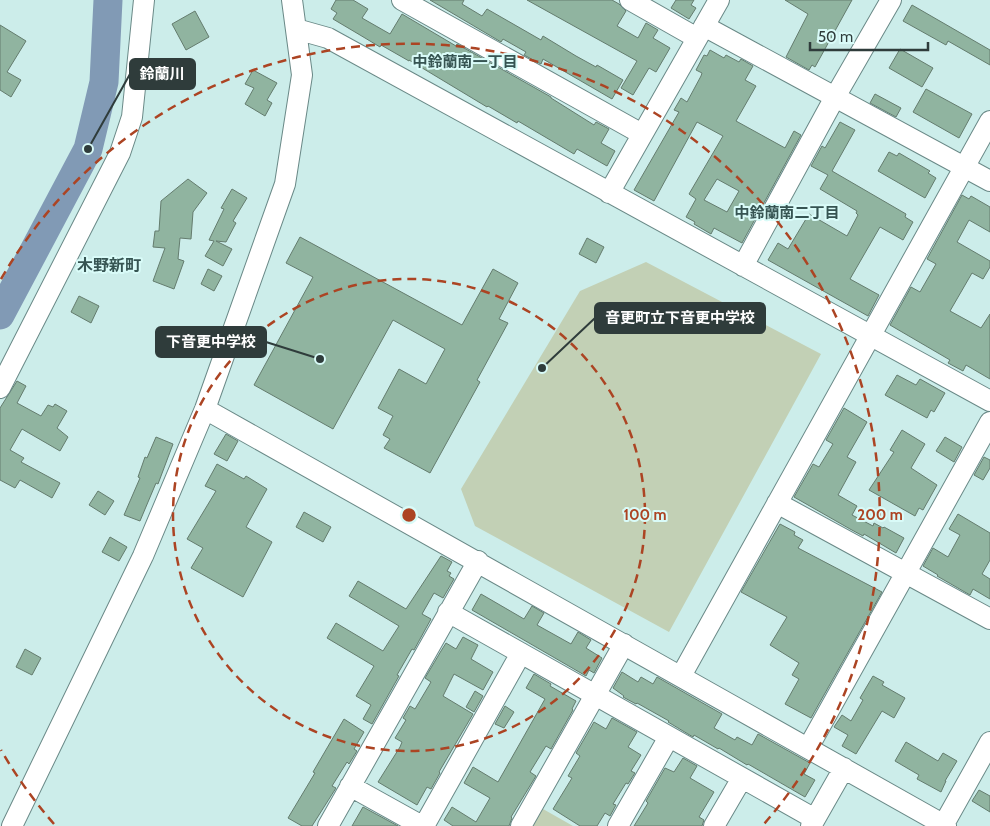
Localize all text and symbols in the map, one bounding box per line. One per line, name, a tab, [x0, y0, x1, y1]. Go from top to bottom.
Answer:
scale bar	[810, 20, 928, 52]
text: 50 m	[818, 28, 853, 46]
district label: 中鈴蘭南一丁目	[412, 53, 518, 71]
callout: 鈴蘭川	[130, 59, 195, 89]
text: 鈴蘭川	[139, 65, 185, 83]
district label: 中鈴蘭南二丁目	[734, 204, 840, 222]
district label: 木野新町	[77, 256, 141, 275]
callout: 音更町立下音更中学校	[595, 303, 765, 333]
text: 音更町立下音更中学校	[605, 309, 755, 327]
callout: 下音更中学校	[156, 327, 266, 357]
text: 下音更中学校	[166, 333, 256, 351]
centre of rings	[400, 506, 418, 524]
text: 100 m	[623, 506, 667, 524]
text: 200 m	[857, 506, 903, 524]

